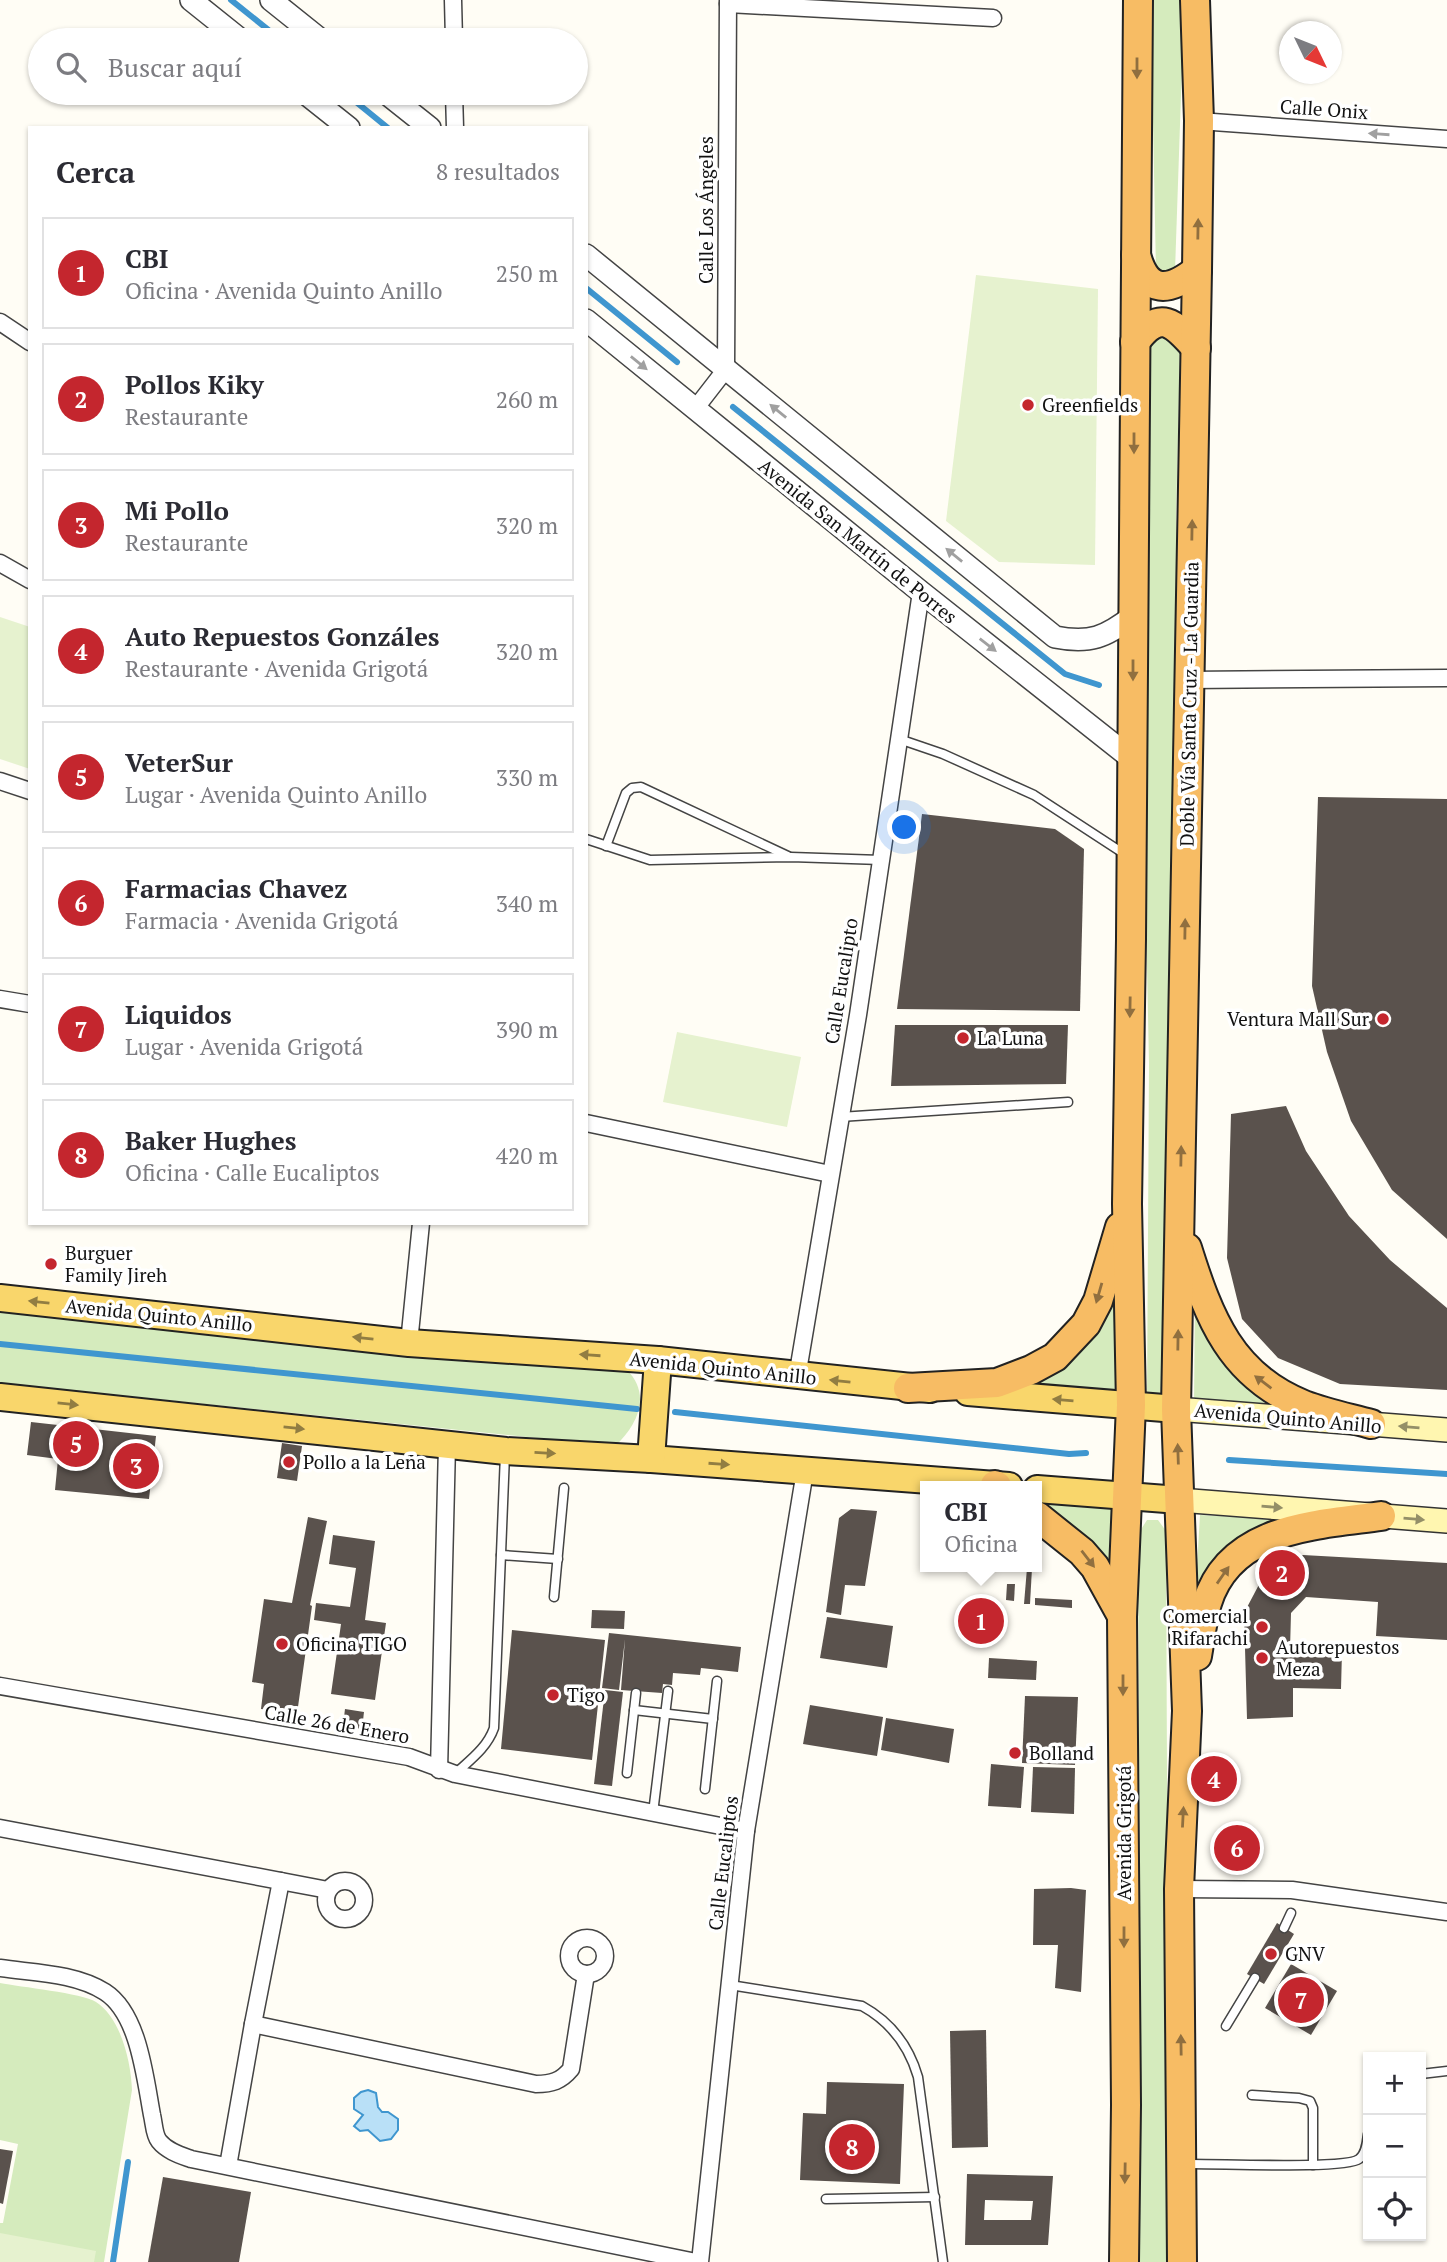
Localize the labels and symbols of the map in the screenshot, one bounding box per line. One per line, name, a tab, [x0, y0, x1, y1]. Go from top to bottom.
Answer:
north arrow	[1279, 21, 1342, 84]
one-way arrow	[1131, 57, 1143, 79]
street label: Calle Onix	[1279, 93, 1369, 124]
one-way arrow	[1368, 129, 1390, 140]
street label: Calle Los Ángeles	[693, 136, 718, 284]
one-way arrow	[1192, 218, 1203, 240]
one-way arrow	[630, 356, 648, 371]
place label: Greenfields	[1042, 392, 1138, 417]
marker: Greenfields	[1020, 397, 1036, 413]
one-way arrow	[769, 404, 787, 419]
one-way arrow	[1129, 432, 1140, 454]
street label: Avenida San Martín de Porres	[754, 453, 963, 628]
one-way arrow	[1186, 519, 1198, 541]
one-way arrow	[946, 548, 963, 563]
street label: Doble Vía Santa Cruz - La Guardia	[1174, 561, 1203, 847]
one-way arrow	[979, 637, 997, 651]
one-way arrow	[1127, 659, 1139, 681]
your location	[887, 810, 921, 844]
street label: Calle Eucalipto	[818, 916, 863, 1046]
one-way arrow	[1180, 917, 1191, 939]
one-way arrow	[1124, 997, 1136, 1019]
place label: Ventura Mall Sur	[1227, 1006, 1370, 1031]
marker: Ventura Mall Sur	[1375, 1011, 1391, 1027]
place label: La Luna	[977, 1025, 1044, 1050]
marker: La Luna	[955, 1030, 971, 1046]
one-way arrow	[1175, 1145, 1187, 1167]
place label: Burguer Family Jireh	[65, 1240, 167, 1287]
marker: Burguer Family Jireh	[43, 1256, 59, 1272]
one-way arrow	[1094, 1283, 1104, 1304]
street label: Avenida Quinto Anillo	[64, 1292, 254, 1337]
one-way arrow	[28, 1296, 50, 1307]
one-way arrow	[1172, 1329, 1183, 1351]
one-way arrow	[352, 1332, 374, 1343]
street label: Avenida Quinto Anillo	[628, 1345, 818, 1390]
one-way arrow	[579, 1349, 601, 1360]
one-way arrow	[1254, 1374, 1272, 1389]
one-way arrow	[829, 1375, 851, 1386]
one-way arrow	[1051, 1394, 1073, 1405]
street label: Avenida Quinto Anillo	[1193, 1397, 1383, 1438]
one-way arrow	[57, 1399, 79, 1410]
pin: 5	[53, 1418, 99, 1470]
one-way arrow	[1398, 1421, 1420, 1432]
one-way arrow	[283, 1423, 305, 1434]
pin: 3	[113, 1440, 159, 1492]
one-way arrow	[1172, 1443, 1183, 1465]
one-way arrow	[534, 1448, 556, 1459]
place label: Pollo a la Leña	[303, 1449, 426, 1474]
marker: Pollo a la Leña	[281, 1454, 297, 1470]
one-way arrow	[708, 1459, 730, 1470]
one-way arrow	[1261, 1502, 1283, 1513]
one-way arrow	[1403, 1514, 1425, 1525]
pin: 2	[1259, 1547, 1305, 1599]
one-way arrow	[1080, 1551, 1095, 1568]
one-way arrow	[1216, 1566, 1230, 1584]
pin: 1	[958, 1595, 1004, 1647]
place label: Comercial Rifarachi	[1163, 1603, 1248, 1650]
marker: Comercial Rifarachi	[1254, 1619, 1270, 1635]
place label: Oficina TIGO	[296, 1631, 407, 1656]
place label: Autorepuestos Meza	[1276, 1634, 1400, 1681]
marker: Oficina TIGO	[274, 1636, 290, 1652]
marker: Autorepuestos Meza	[1254, 1650, 1270, 1666]
one-way arrow	[1117, 1675, 1129, 1697]
place label: Tigo	[567, 1682, 605, 1707]
marker: Tigo	[545, 1687, 561, 1703]
street label: Calle 26 de Enero	[263, 1698, 412, 1749]
place label: Bolland	[1029, 1740, 1095, 1765]
marker: Bolland	[1007, 1745, 1023, 1761]
pin: 4	[1191, 1753, 1237, 1805]
street label: Avenida Grigotá	[1111, 1765, 1136, 1901]
street label: Calle Eucaliptos	[702, 1794, 743, 1932]
one-way arrow	[1177, 1806, 1188, 1828]
pin: 6	[1214, 1822, 1260, 1874]
one-way arrow	[1119, 1927, 1130, 1949]
place label: GNV	[1285, 1941, 1325, 1966]
marker: GNV	[1263, 1946, 1279, 1962]
pin: 7	[1278, 1974, 1324, 2026]
one-way arrow	[1175, 2033, 1186, 2055]
pin: 8	[829, 2121, 875, 2173]
one-way arrow	[1119, 2162, 1131, 2184]

